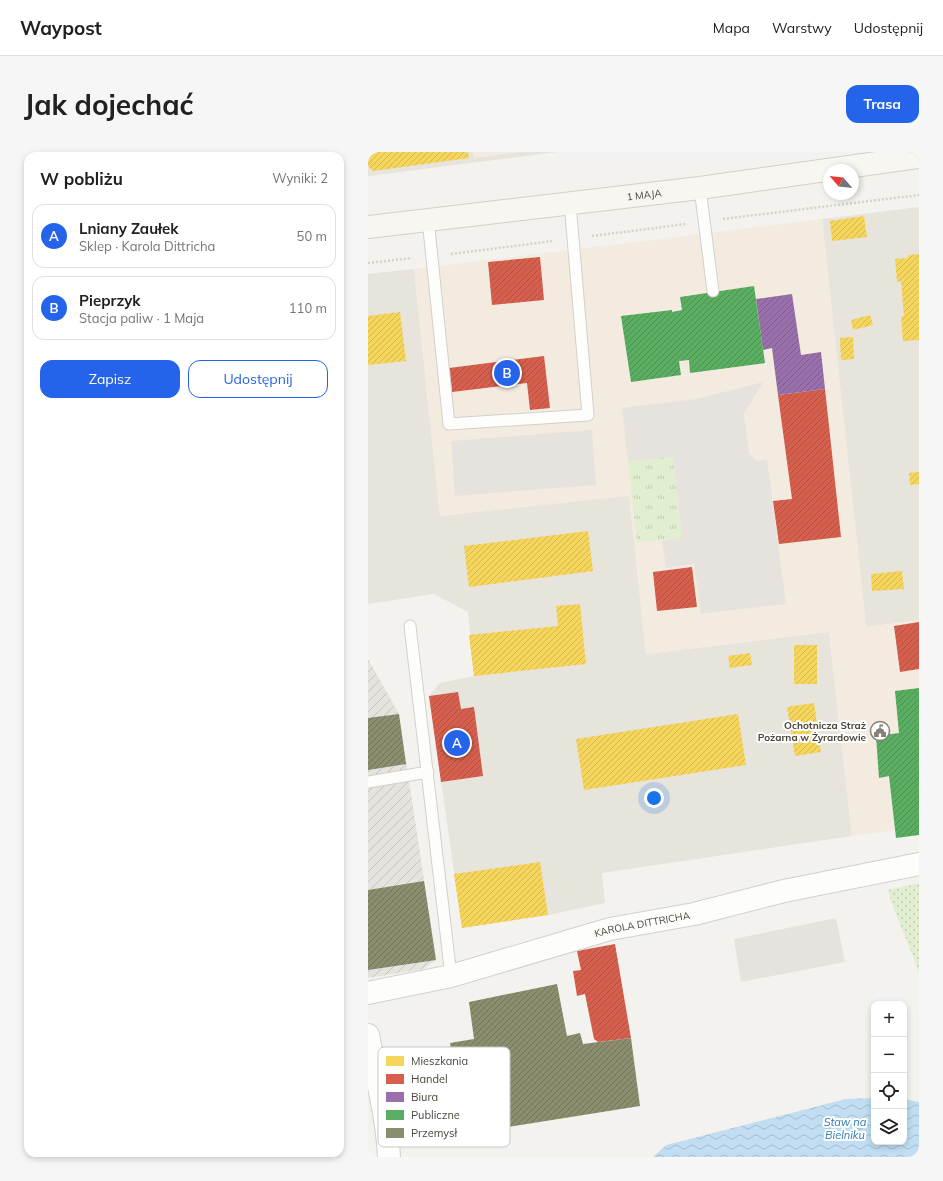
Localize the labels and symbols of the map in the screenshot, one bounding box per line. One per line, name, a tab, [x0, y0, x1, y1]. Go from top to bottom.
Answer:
north arrow	[823, 164, 859, 200]
street label: 1 MAJA	[626, 186, 663, 203]
pin: B	[494, 358, 520, 388]
place label: Ochotnicza Straż Pożarna w Żyrardowie	[758, 719, 867, 744]
public building icon: Ochotnicza Straż Pożarna w Żyrardowie	[869, 720, 891, 742]
pin: A	[444, 728, 470, 758]
your location	[644, 788, 664, 808]
street label: KAROLA DITTRICHA	[593, 908, 691, 940]
legend	[378, 1047, 510, 1147]
text: Mieszkania	[411, 1054, 468, 1068]
text: Handel	[411, 1072, 448, 1086]
text: Biura	[411, 1090, 438, 1104]
text: Publiczne	[411, 1108, 460, 1122]
water label: Staw na Bielniku	[824, 1115, 867, 1142]
text: Przemysł	[411, 1126, 457, 1140]

